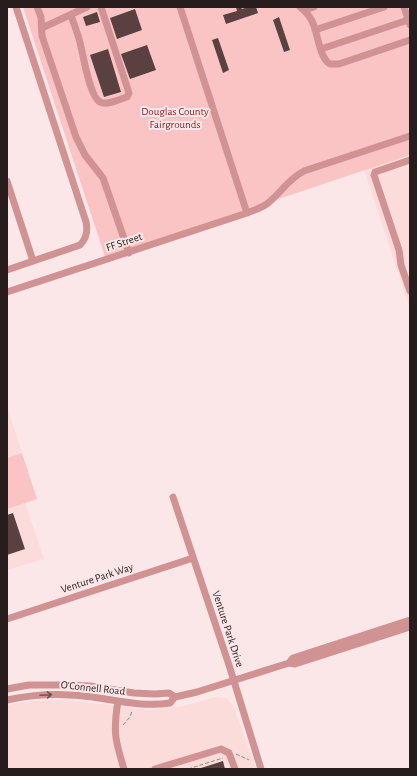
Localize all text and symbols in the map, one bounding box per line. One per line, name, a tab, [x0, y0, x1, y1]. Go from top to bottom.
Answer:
park label: Douglas County Fairgrounds	[141, 106, 209, 130]
street label: FF Street	[105, 231, 144, 253]
street label: Venture Park Way	[59, 561, 135, 595]
street label: Venture Park Drive	[210, 589, 246, 669]
street label: O'Connell Road	[60, 679, 126, 697]
one-way arrow	[39, 692, 52, 699]

